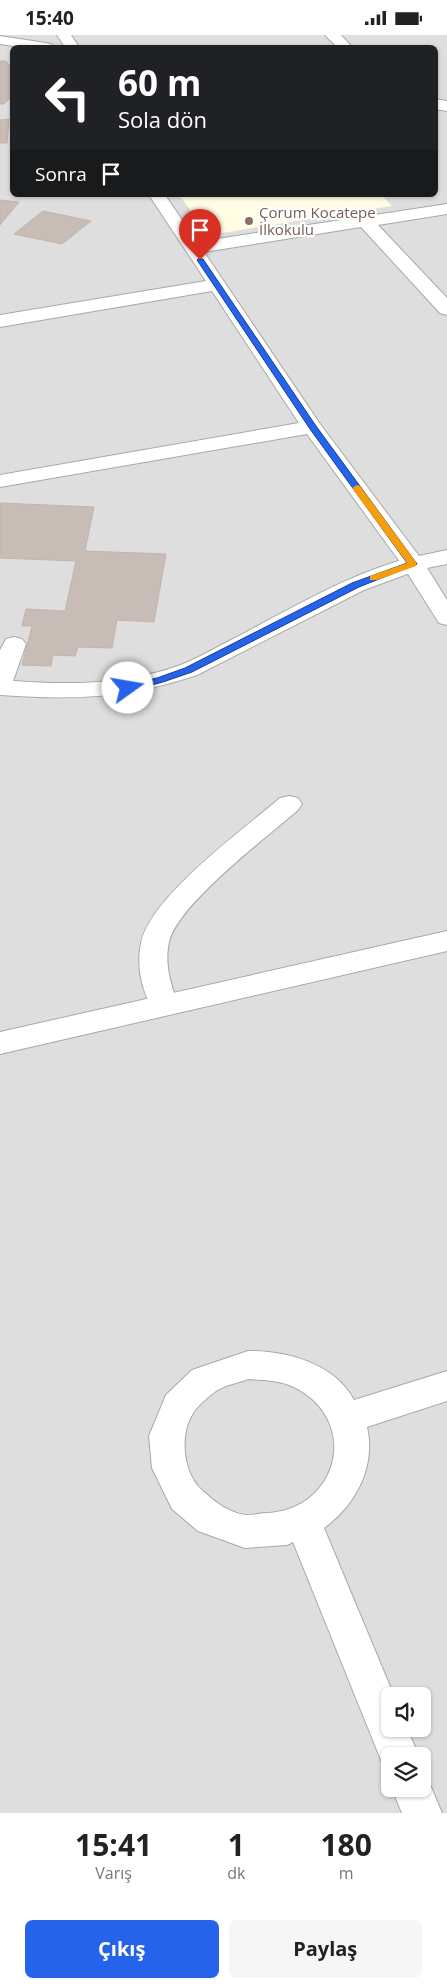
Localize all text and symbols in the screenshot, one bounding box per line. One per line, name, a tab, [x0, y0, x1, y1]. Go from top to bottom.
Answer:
text: 15:40	[25, 5, 74, 31]
text: 60 m	[118, 59, 201, 106]
icon: left	[35, 65, 100, 130]
text: Sola dön	[118, 104, 207, 134]
icon: arrive	[97, 160, 125, 188]
text: Sonra	[35, 161, 87, 187]
place label: Çorum Kocatepe İlkokulu	[259, 202, 376, 239]
pin	[179, 209, 221, 260]
marker: Çorum Kocatepe İlkokulu	[243, 215, 255, 227]
icon: arrive	[186, 216, 214, 244]
position arrow	[101, 661, 153, 713]
map controls	[381, 1687, 431, 1797]
button: sound	[381, 1687, 431, 1737]
button: layers	[381, 1747, 431, 1797]
text: 15:41	[75, 1824, 152, 1865]
text: 1	[228, 1824, 245, 1865]
text: 180	[320, 1824, 372, 1865]
text: Varış	[95, 1862, 132, 1884]
text: dk	[227, 1862, 245, 1884]
text: m	[339, 1862, 354, 1884]
button: Çıkış	[25, 1920, 219, 1978]
button: Paylaş	[229, 1920, 422, 1978]

